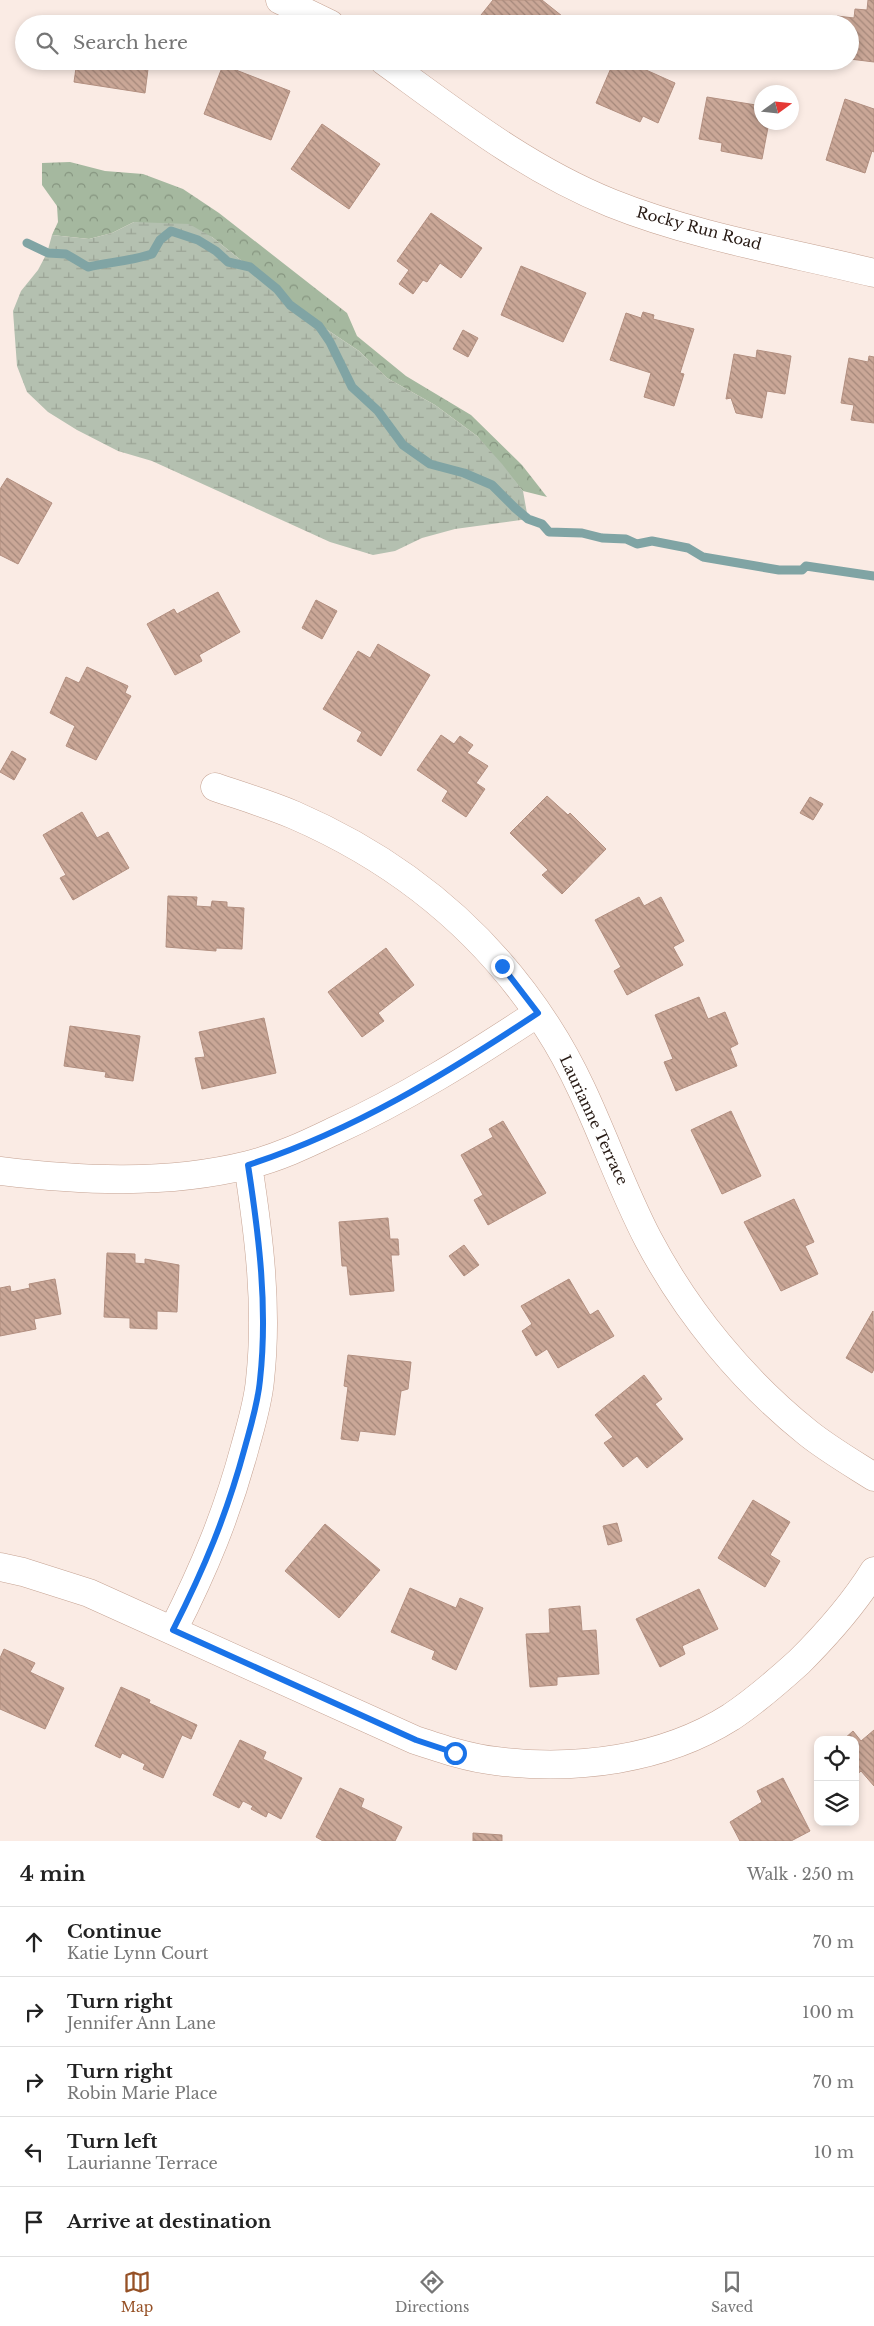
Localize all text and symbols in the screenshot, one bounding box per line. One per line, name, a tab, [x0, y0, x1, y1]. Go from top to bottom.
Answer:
search box	[15, 15, 859, 70]
icon: search	[33, 29, 61, 57]
text: Search here	[73, 31, 188, 54]
north arrow	[754, 85, 799, 130]
street label: Rocky Run Road	[634, 202, 764, 254]
route end	[491, 955, 514, 978]
street label: Laurianne Terrace	[556, 1052, 632, 1188]
map controls	[814, 1736, 859, 1826]
button: locate	[814, 1736, 859, 1781]
route start	[444, 1742, 467, 1765]
button: layers	[814, 1781, 859, 1826]
text: 4 min	[20, 1861, 86, 1887]
text: Walk · 250 m	[747, 1864, 854, 1884]
text: Continue	[67, 1920, 162, 1943]
icon: ahead	[20, 1928, 48, 1956]
text: 70 m	[813, 1932, 854, 1952]
text: Katie Lynn Court	[67, 1943, 209, 1963]
text: Turn right	[67, 1990, 173, 2013]
icon: right	[20, 1998, 48, 2026]
text: 100 m	[802, 2002, 854, 2022]
text: Jennifer Ann Lane	[67, 2013, 216, 2033]
text: Turn right	[67, 2060, 173, 2083]
icon: right	[20, 2068, 48, 2096]
text: 70 m	[813, 2072, 854, 2092]
text: Robin Marie Place	[67, 2083, 217, 2103]
text: Turn left	[67, 2130, 158, 2153]
icon: left	[20, 2138, 48, 2166]
text: 10 m	[814, 2142, 854, 2162]
text: Laurianne Terrace	[67, 2153, 218, 2173]
icon: arrive	[20, 2208, 48, 2236]
text: Arrive at destination	[67, 2210, 271, 2233]
tab: Map	[121, 2268, 153, 2316]
tab: Directions	[395, 2268, 469, 2316]
tab: Saved	[711, 2268, 753, 2316]

